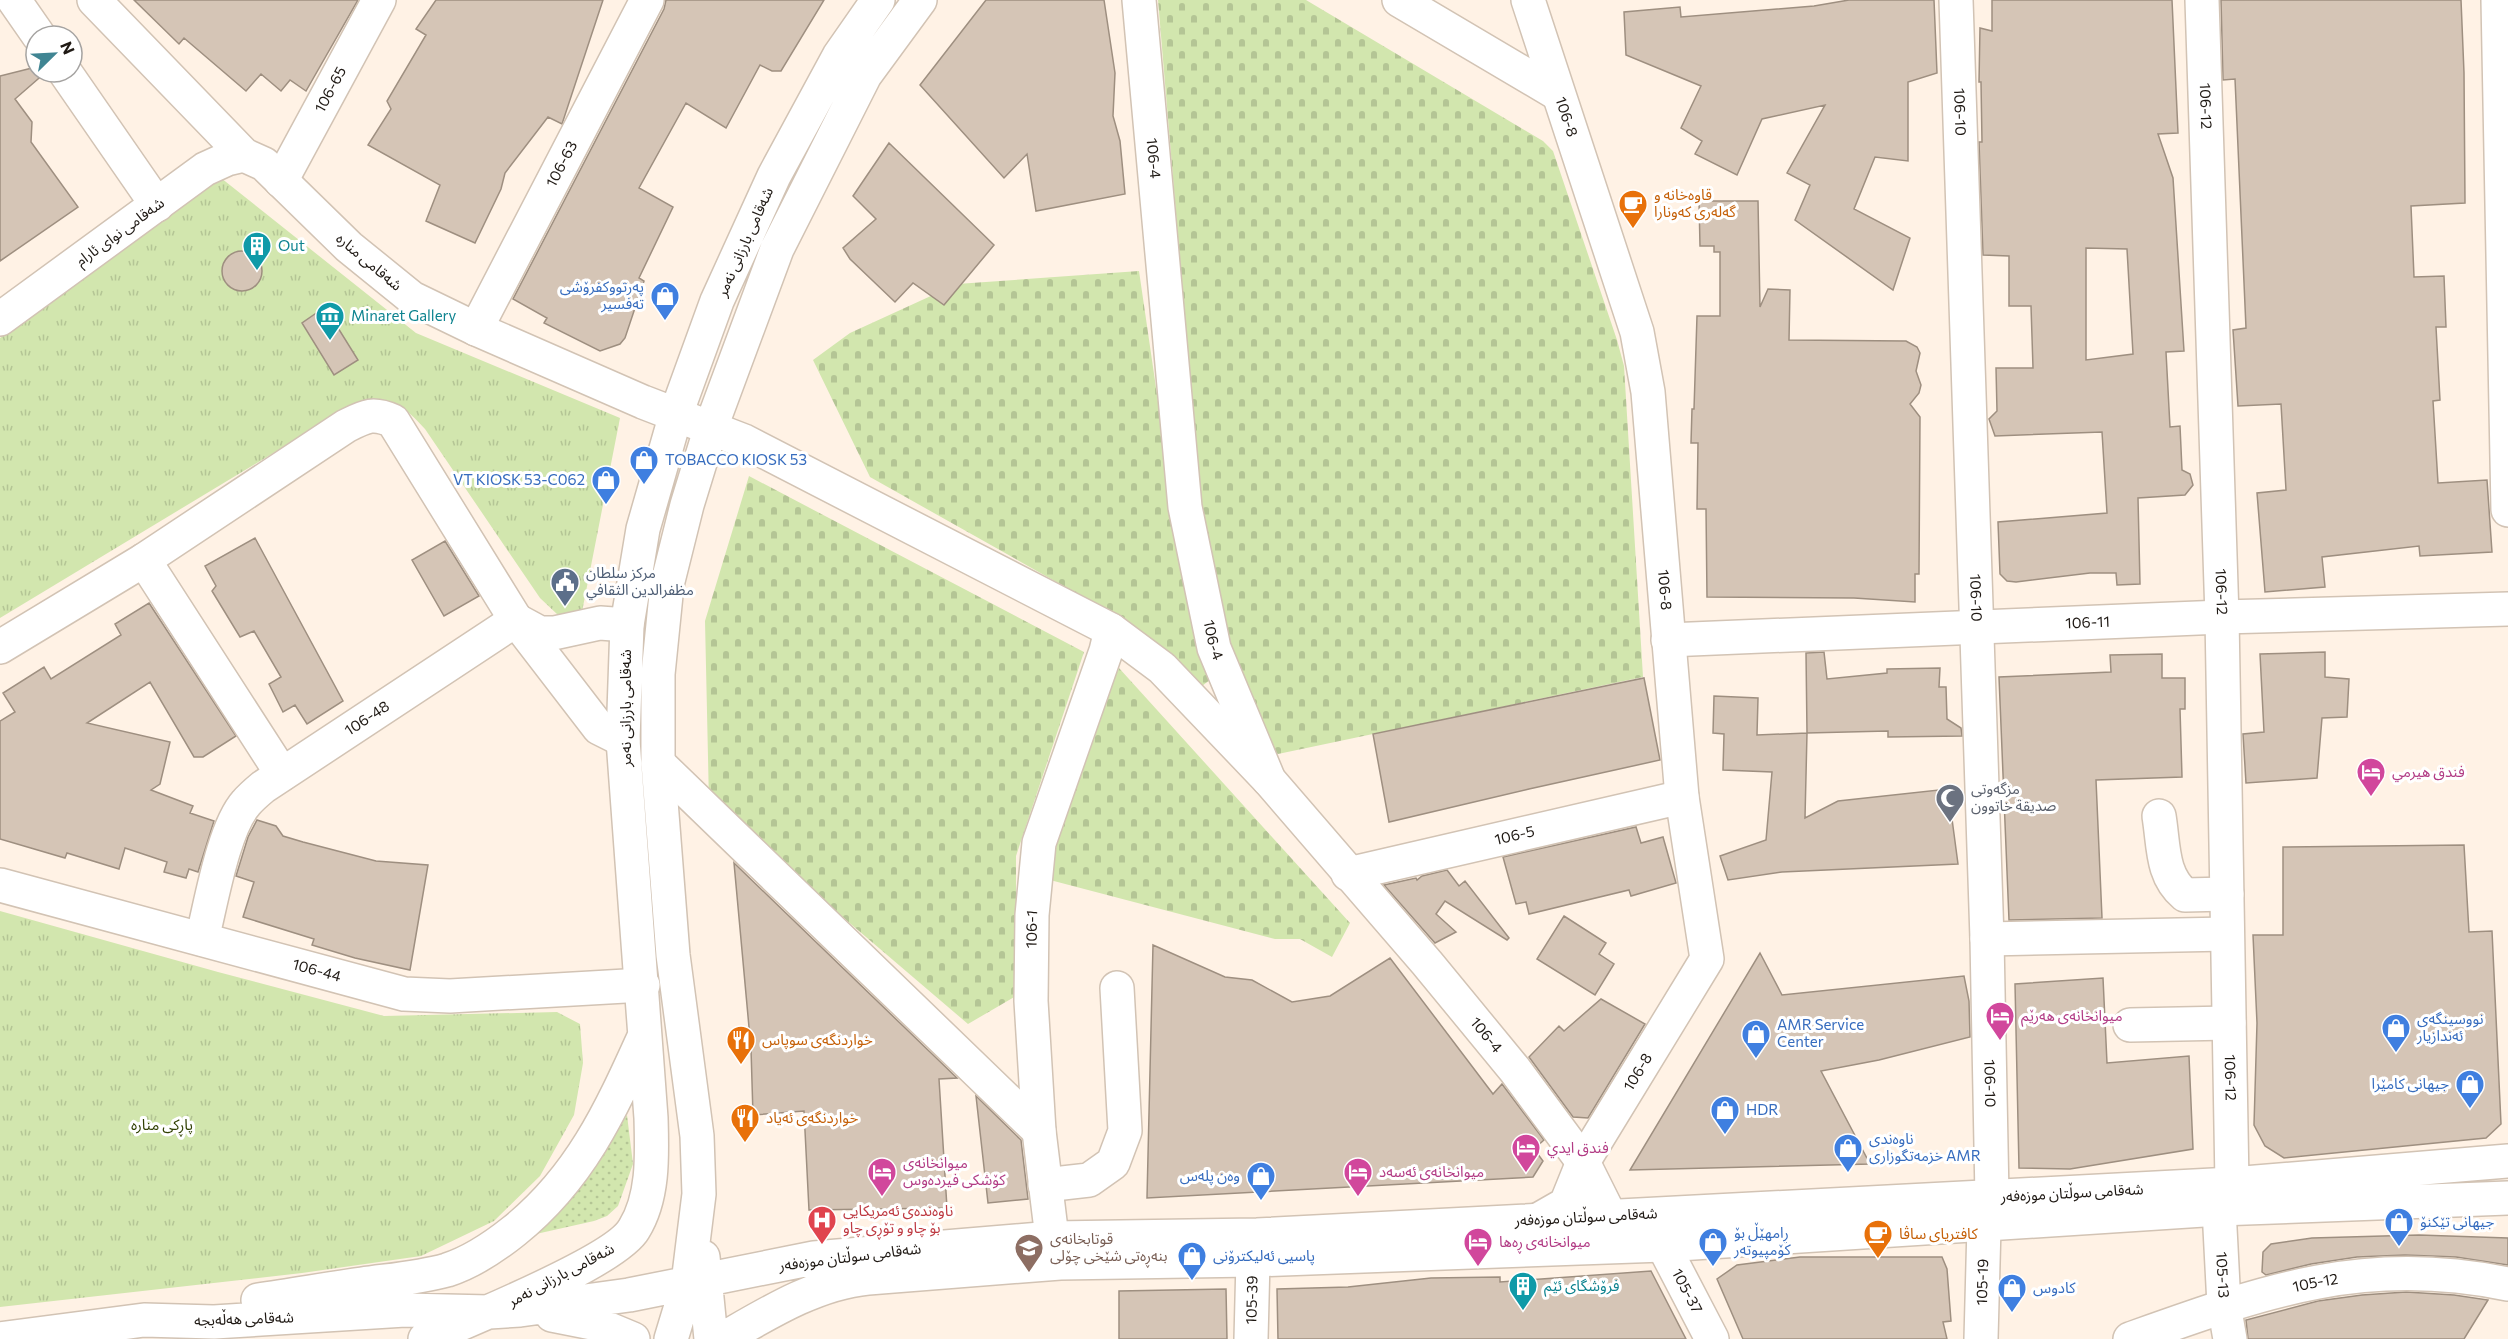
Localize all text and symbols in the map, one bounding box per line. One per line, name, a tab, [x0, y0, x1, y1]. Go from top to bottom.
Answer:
north arrow	[24, 24, 84, 84]
text: N	[57, 38, 79, 57]
street label: 106-65	[310, 63, 349, 115]
street label: 106-12	[2197, 82, 2216, 129]
street label: 106-10	[1951, 88, 1970, 136]
street label: 106-8	[1552, 94, 1582, 139]
street label: 106-63	[542, 137, 580, 190]
street label: 106-4	[1144, 137, 1165, 179]
street label: شەقامی بارزانی نەمر	[712, 184, 777, 300]
place label: قاوەخانە و گەلەری کەونارا	[1654, 185, 1737, 221]
cafe icon: قاوەخانە و گەلەری کەونارا	[1617, 188, 1649, 230]
street label: شەقامی نوای ئارام	[72, 193, 169, 272]
street label: شەقامی منارە	[332, 229, 406, 295]
building icon: Out	[241, 230, 273, 272]
place label: Out	[278, 236, 305, 254]
place label: پەرتووکفرۆشی تەفسیر	[560, 277, 644, 313]
shop icon: پەرتووکفرۆشی تەفسیر	[649, 280, 681, 322]
museum icon: Minaret Gallery	[314, 300, 346, 342]
place label: Minaret Gallery	[351, 306, 457, 324]
shop icon: TOBACCO KIOSK 53	[628, 444, 660, 486]
place label: TOBACCO KIOSK 53	[665, 450, 807, 468]
shop icon: VT KIOSK 53-C062	[590, 464, 622, 506]
place label: VT KIOSK 53-C062	[453, 470, 585, 488]
place label: مركز سلطان مظفرالدين الثقافي	[586, 563, 694, 601]
public building icon: مركز سلطان مظفرالدين الثقافي	[549, 566, 581, 608]
street label: 106-12	[2212, 568, 2232, 615]
street label: 106-8	[1655, 569, 1676, 611]
street label: 106-10	[1967, 573, 1987, 622]
street label: 106-11	[2065, 612, 2110, 631]
street label: 106-4	[1200, 618, 1228, 662]
street label: شەقامی بارزانی نەمر	[616, 649, 635, 768]
street label: 106-48	[341, 696, 392, 739]
hotel icon: فندق هيرمي	[2355, 756, 2387, 798]
place label: فندق هيرمي	[2392, 762, 2465, 783]
place label: مزگەوتی صديقة خاتوون	[1971, 779, 2056, 815]
mosque icon: مزگەوتی صديقة خاتوون	[1934, 782, 1966, 824]
street label: 106-5	[1493, 821, 1536, 848]
street label: 106-1	[1022, 909, 1040, 948]
street label: 106-44	[291, 954, 343, 985]
hotel icon: میوانخانەی هەرێم	[1984, 1000, 2016, 1042]
place label: میوانخانەی هەرێم	[2021, 1006, 2123, 1027]
place label: نووسینگەی ئەندازیار	[2416, 1009, 2484, 1045]
shop icon: نووسینگەی ئەندازیار	[2380, 1012, 2412, 1054]
street label: 106-4	[1467, 1013, 1507, 1056]
place label: AMR Service Center	[1777, 1015, 1864, 1050]
shop icon: AMR Service Center	[1740, 1018, 1772, 1060]
restaurant icon: خواردنگەی سوپاس	[725, 1024, 757, 1066]
place label: خواردنگەی سوپاس	[762, 1030, 873, 1050]
street label: 106-8	[1619, 1049, 1655, 1094]
street label: 106-12	[2222, 1054, 2241, 1101]
street label: 106-10	[1981, 1059, 2000, 1108]
shop icon: جیهانی کامێرا	[2454, 1068, 2486, 1110]
place label: جیهانی کامێرا	[2372, 1074, 2449, 1093]
shop icon: HDR	[1709, 1094, 1741, 1136]
place label: HDR	[1746, 1100, 1778, 1118]
restaurant icon: خواردنگەی ئەیاد	[729, 1102, 761, 1144]
place label: خواردنگەی ئەیاد	[766, 1108, 858, 1127]
park label: پاڕکی منارە	[131, 1115, 193, 1137]
place label: ناوەندی خزمەتگوزاری AMR	[1869, 1129, 1981, 1165]
hotel icon: فندق ايدي	[1510, 1132, 1542, 1174]
shop icon: ناوەندی خزمەتگوزاری AMR	[1832, 1132, 1864, 1174]
place label: فندق ايدي	[1547, 1138, 1609, 1159]
place label: میوانخانەی کۆشکی فیردەوس	[903, 1153, 1006, 1189]
hotel icon: میوانخانەی کۆشکی فیردەوس	[866, 1156, 898, 1198]
hotel icon: میوانخانەی ئەسەد	[1342, 1156, 1374, 1198]
shop icon: وەن پلەس	[1245, 1160, 1277, 1202]
place label: میوانخانەی ئەسەد	[1379, 1162, 1484, 1181]
place label: وەن پلەس	[1180, 1166, 1240, 1186]
street label: شەقامی سوڵتان موزەفەر	[1999, 1178, 2144, 1206]
place label: ناوەندەی ئەمریکایی بۆ چاو و تۆڕی چاو	[843, 1201, 953, 1240]
street label: شەقامی سوڵتان موزەفەر	[1513, 1202, 1658, 1230]
hospital icon: ناوەندەی ئەمریکایی بۆ چاو و تۆڕی چاو	[806, 1204, 838, 1246]
shop icon: جیهانی تێکنۆ	[2383, 1206, 2415, 1248]
place label: جیهانی تێکنۆ	[2420, 1212, 2494, 1231]
cafe icon: کافتریای ساڤا	[1862, 1218, 1894, 1260]
place label: ڕامهێڵ بۆ کۆمپیوتەر	[1733, 1222, 1792, 1260]
place label: کافتریای ساڤا	[1899, 1224, 1978, 1243]
hotel icon: میوانخانەی ڕەها	[1462, 1226, 1494, 1268]
shop icon: ڕامهێڵ بۆ کۆمپیوتەر	[1697, 1226, 1729, 1268]
place label: قوتابخانەی بنەڕەتی شێخی چۆلی	[1050, 1229, 1168, 1268]
school or university icon: قوتابخانەی بنەڕەتی شێخی چۆلی	[1013, 1232, 1045, 1274]
place label: میوانخانەی ڕەها	[1499, 1232, 1591, 1254]
street label: شەقامی سوڵتان موزەفەر	[777, 1237, 922, 1275]
street label: شەقامی بارزانی نەمر	[504, 1238, 617, 1311]
shop icon: پاسیی ئەلیکترۆنی	[1176, 1240, 1208, 1282]
place label: پاسیی ئەلیکترۆنی	[1213, 1246, 1315, 1266]
street label: 105-13	[2213, 1251, 2234, 1298]
street label: 105-19	[1972, 1258, 1991, 1306]
street label: 105-37	[1669, 1265, 1707, 1316]
street label: 105-12	[2291, 1269, 2339, 1295]
building icon: فرۆشگای ئێم	[1507, 1270, 1539, 1312]
shop icon: کادوس	[1996, 1272, 2028, 1314]
street label: 105-39	[1241, 1275, 1261, 1325]
place label: فرۆشگای ئێم	[1544, 1276, 1620, 1297]
place label: کادوس	[2033, 1278, 2076, 1297]
street label: شەقامی هەڵەبجە	[194, 1306, 294, 1330]

